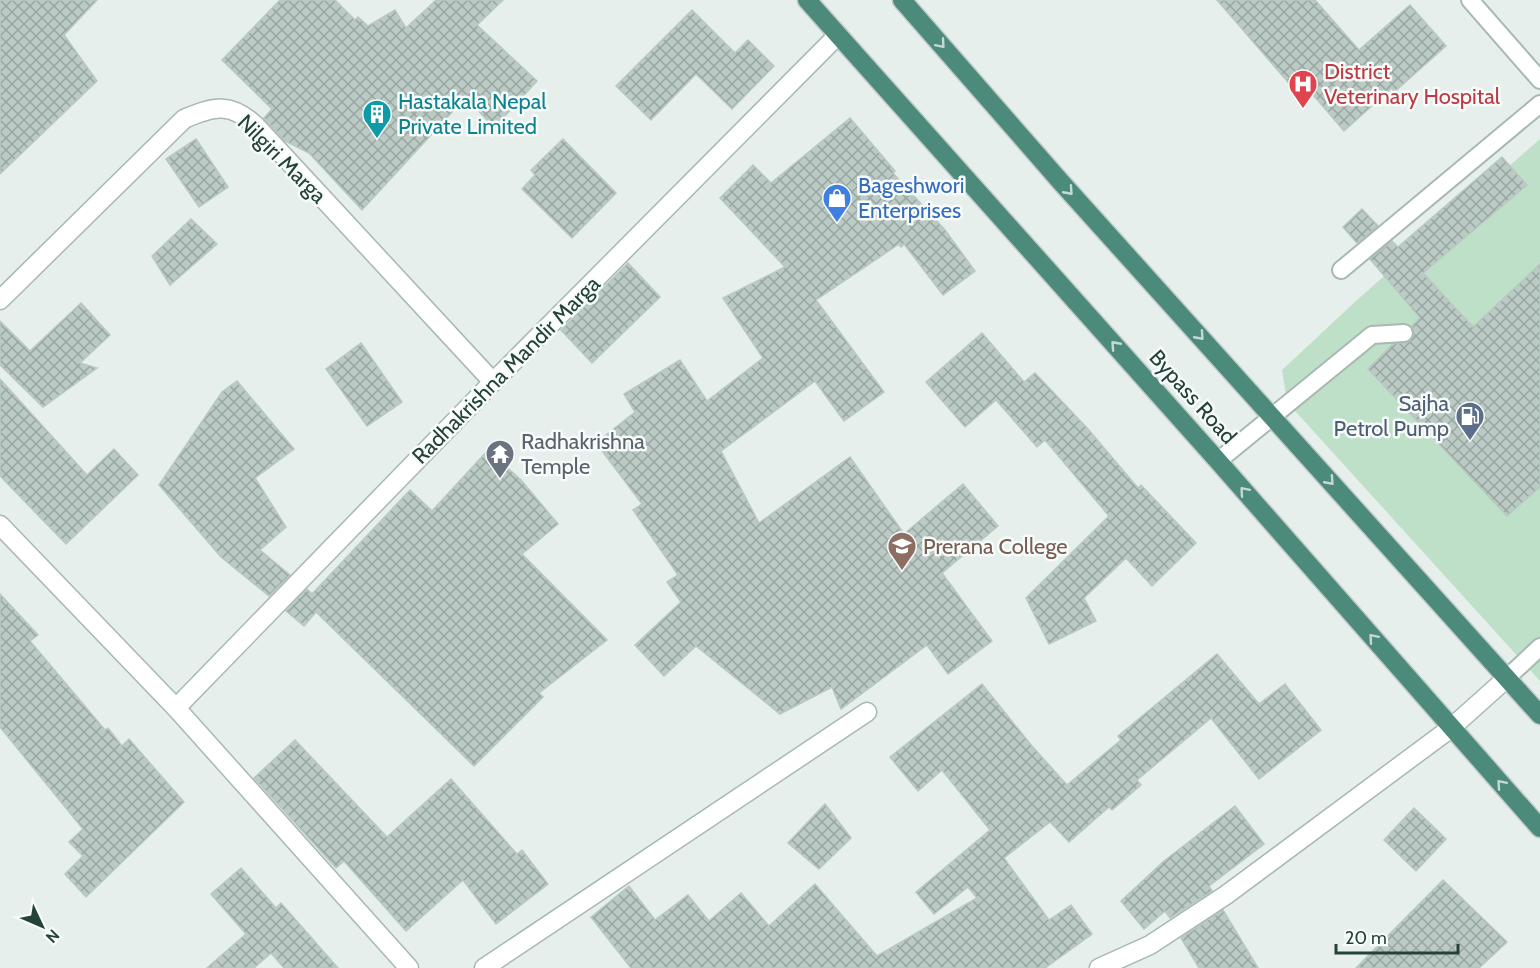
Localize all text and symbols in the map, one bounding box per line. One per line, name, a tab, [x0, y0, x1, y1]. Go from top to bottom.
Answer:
one-way arrow	[934, 37, 945, 48]
place label: District Veterinary Hospital	[1324, 58, 1501, 110]
hospital icon: District Veterinary Hospital	[1287, 68, 1319, 110]
place label: Hastakala Nepal Private Limited	[398, 88, 547, 140]
building icon: Hastakala Nepal Private Limited	[361, 98, 393, 140]
street label: Nilgiri Marga	[232, 109, 332, 209]
place label: Bageshwori Enterprises	[858, 172, 964, 224]
shop icon: Bageshwori Enterprises	[821, 182, 853, 224]
one-way arrow	[1062, 184, 1073, 195]
street label: Radhakrishna Mandir Marga	[406, 270, 606, 470]
one-way arrow	[1193, 329, 1204, 339]
one-way arrow	[1111, 341, 1122, 352]
street label: Bypass Road	[1144, 344, 1242, 450]
place label: Sajha Petrol Pump	[1334, 390, 1449, 442]
fuel station icon: Sajha Petrol Pump	[1454, 400, 1486, 442]
place label: Radhakrishna Temple	[521, 428, 645, 480]
temple icon: Radhakrishna Temple	[484, 438, 516, 480]
one-way arrow	[1323, 474, 1334, 484]
one-way arrow	[1240, 487, 1251, 498]
school or university icon: Prerana College	[886, 530, 918, 572]
place label: Prerana College	[923, 533, 1068, 560]
one-way arrow	[1369, 634, 1380, 644]
one-way arrow	[1497, 780, 1508, 791]
north arrow	[12, 896, 72, 956]
scale bar	[1336, 917, 1458, 955]
text: N	[42, 925, 63, 947]
text: 20 m	[1345, 927, 1387, 949]

